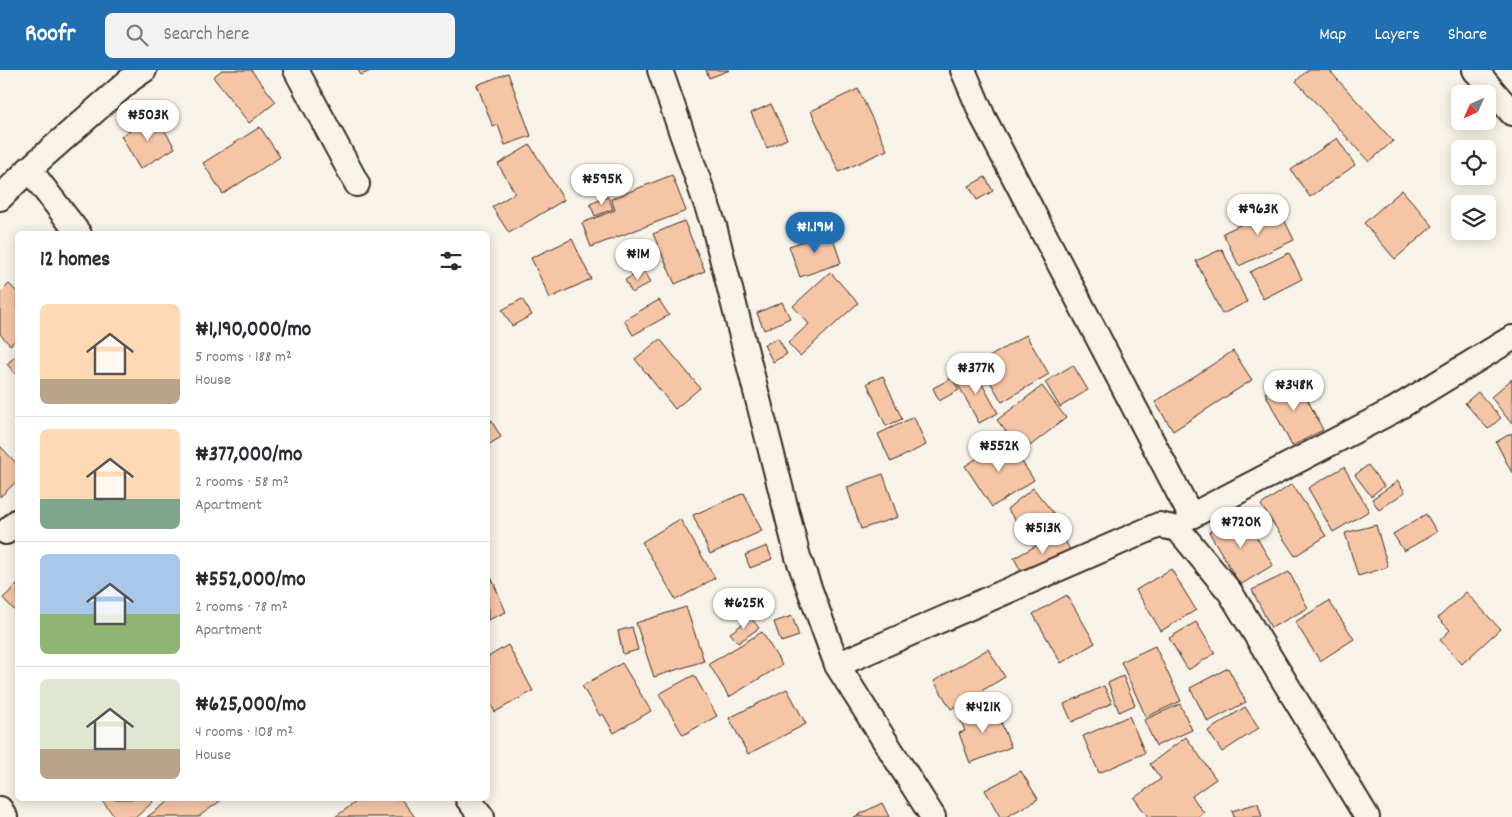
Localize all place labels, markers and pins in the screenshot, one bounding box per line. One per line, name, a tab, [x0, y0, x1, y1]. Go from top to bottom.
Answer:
pin: ₦503K	[113, 100, 183, 142]
pin: ₦595K	[567, 164, 637, 206]
pin: ₦963K	[1223, 194, 1293, 236]
pin: ₦1.19M	[774, 212, 856, 254]
pin: ₦1M	[614, 238, 662, 281]
pin: ₦377K	[941, 352, 1011, 395]
pin: ₦348K	[1259, 370, 1329, 412]
pin: ₦552K	[964, 430, 1034, 473]
pin: ₦720K	[1206, 506, 1276, 549]
pin: ₦513K	[1008, 512, 1078, 555]
pin: ₦625K	[709, 588, 779, 630]
pin: ₦421K	[948, 692, 1018, 734]

